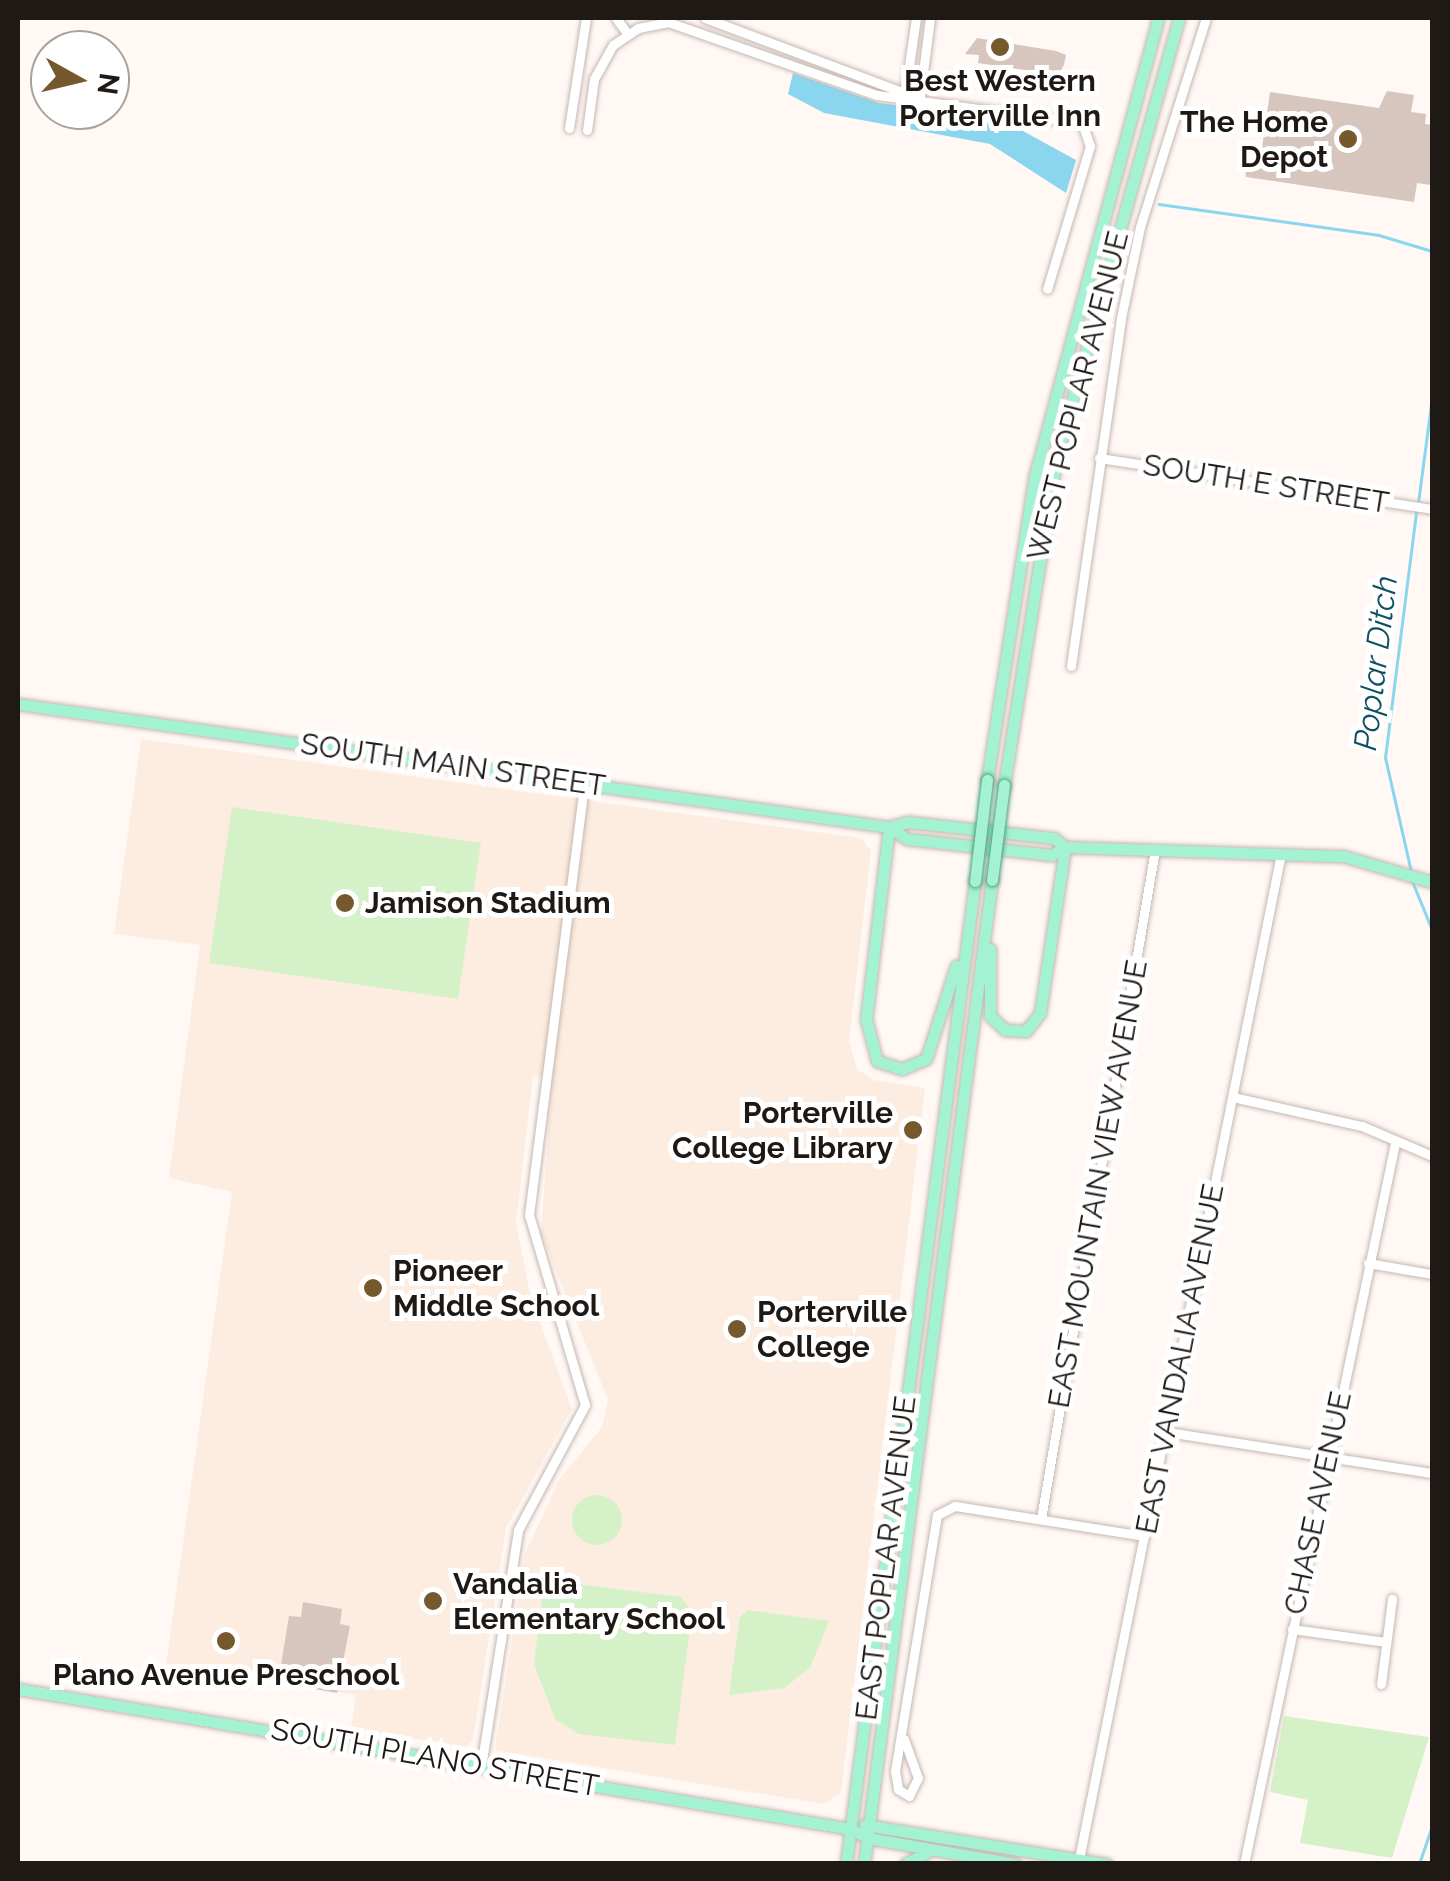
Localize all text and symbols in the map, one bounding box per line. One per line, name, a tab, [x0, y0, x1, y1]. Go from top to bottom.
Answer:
north arrow	[30, 30, 130, 130]
marker: Best Western Porterville Inn	[989, 36, 1011, 58]
place label: Best Western Porterville Inn	[899, 63, 1101, 134]
text: N	[90, 71, 126, 97]
place label: The Home Depot	[1180, 104, 1328, 174]
marker: The Home Depot	[1337, 128, 1359, 150]
street label: WEST POPLAR AVENUE	[1019, 227, 1137, 565]
street label: SOUTH E STREET	[1141, 447, 1391, 521]
water label: Poplar Ditch	[1346, 573, 1406, 753]
street label: SOUTH MAIN STREET	[298, 726, 608, 804]
place label: Jamison Stadium	[365, 885, 611, 921]
marker: Jamison Stadium	[334, 892, 356, 914]
street label: EAST MOUNTAIN VIEW AVENUE	[1040, 955, 1156, 1413]
place label: Porterville College Library	[672, 1095, 893, 1166]
marker: Porterville College Library	[902, 1119, 924, 1141]
street label: EAST VANDALIA AVENUE	[1128, 1179, 1232, 1539]
place label: Pioneer Middle School	[393, 1253, 599, 1324]
marker: Pioneer Middle School	[362, 1277, 384, 1299]
place label: Porterville College	[757, 1294, 907, 1364]
marker: Porterville College	[726, 1318, 748, 1340]
street label: CHASE AVENUE	[1277, 1388, 1359, 1618]
street label: EAST POPLAR AVENUE	[848, 1393, 924, 1723]
place label: Vandalia Elementary School	[453, 1566, 726, 1636]
marker: Vandalia Elementary School	[422, 1590, 444, 1612]
marker: Plano Avenue Preschool	[215, 1630, 237, 1652]
place label: Plano Avenue Preschool	[52, 1657, 400, 1693]
street label: SOUTH PLANO STREET	[268, 1711, 602, 1805]

